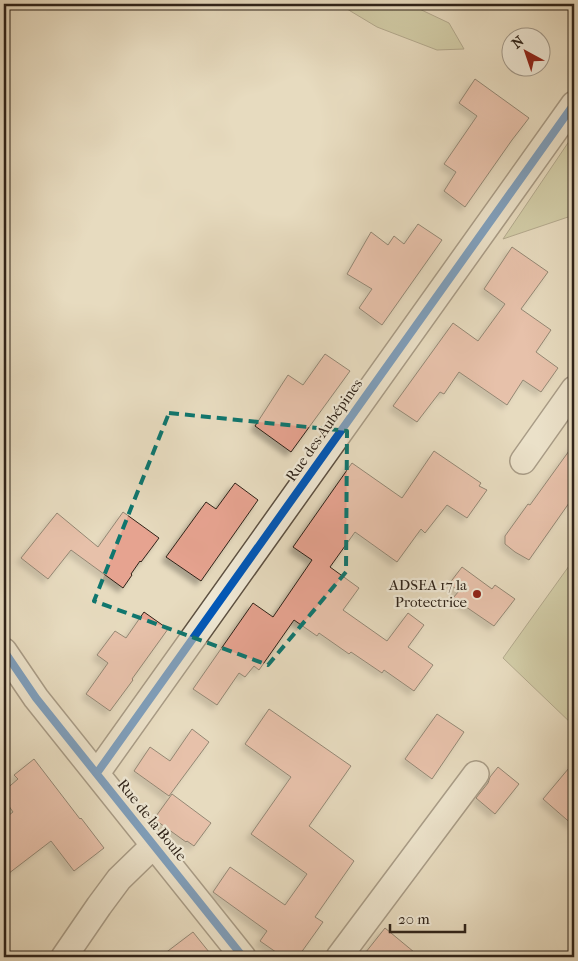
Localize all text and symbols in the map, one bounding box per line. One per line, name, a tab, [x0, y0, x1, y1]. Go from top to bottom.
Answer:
north arrow	[500, 28, 550, 78]
text: N	[508, 32, 528, 52]
street label: Rue des Aubépines	[282, 375, 366, 485]
place label: ADSEA 17 la Protectrice	[388, 576, 468, 611]
marker: ADSEA 17 la Protectrice	[471, 588, 483, 600]
street label: Rue de la Boule	[114, 775, 191, 865]
scale bar	[390, 901, 466, 933]
text: 20 m	[398, 910, 430, 928]

